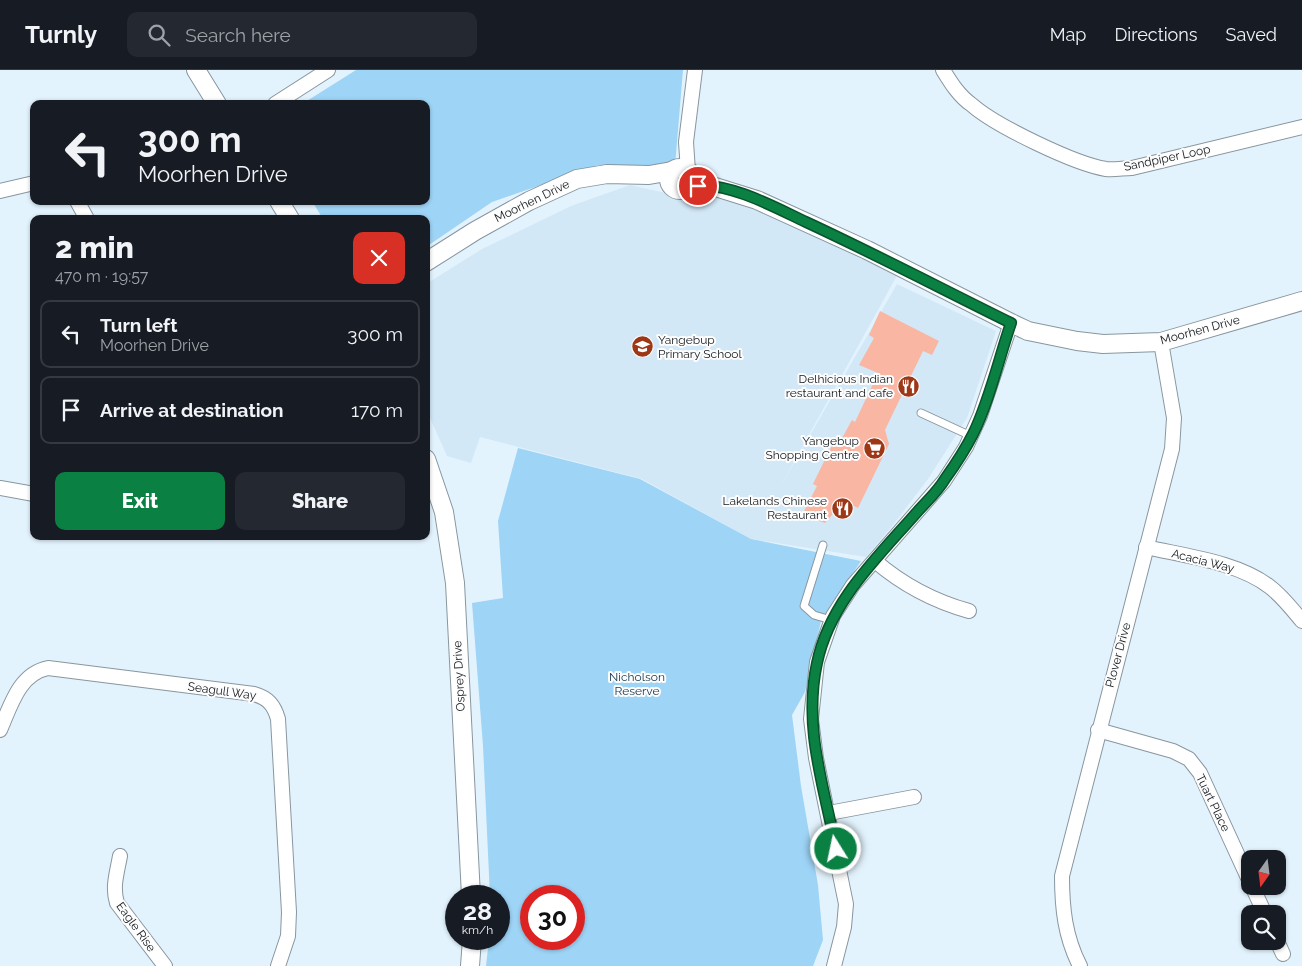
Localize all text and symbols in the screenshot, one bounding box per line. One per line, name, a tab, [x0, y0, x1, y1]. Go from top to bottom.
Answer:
search box	[127, 12, 477, 57]
text: Turnly	[25, 20, 97, 49]
icon: search	[145, 21, 173, 49]
text: Search here	[185, 24, 291, 46]
text: Map	[1050, 24, 1086, 45]
text: Directions	[1114, 24, 1198, 45]
text: Saved	[1226, 24, 1277, 45]
text: 300 m	[138, 119, 242, 160]
icon: left	[55, 120, 120, 185]
street label: Sandpiper Loop	[1122, 142, 1212, 174]
text: Moorhen Drive	[138, 161, 288, 187]
pin	[677, 165, 719, 207]
icon: arrive	[684, 172, 712, 200]
street label: Moorhen Drive	[492, 177, 572, 225]
text: 2 min	[55, 230, 134, 265]
button: close	[353, 232, 405, 284]
text: 470 m · 19:57	[55, 267, 148, 286]
street label: Moorhen Drive	[1159, 313, 1241, 347]
text: Turn left	[100, 314, 177, 336]
icon: left	[57, 320, 85, 348]
text: 300 m	[347, 323, 403, 345]
place label: Yangebup Primary School	[658, 333, 742, 361]
school or university icon: Yangebup Primary School	[630, 335, 654, 359]
text: Moorhen Drive	[100, 336, 209, 355]
place label: Delhicious Indian restaurant and cafe	[786, 372, 893, 400]
restaurant icon: Delhicious Indian restaurant and cafe	[897, 374, 921, 398]
icon: arrive	[57, 396, 85, 424]
text: Arrive at destination	[100, 399, 284, 421]
text: 170 m	[351, 399, 403, 421]
place label: Yangebup Shopping Centre	[765, 434, 859, 462]
supermarket icon: Yangebup Shopping Centre	[863, 436, 887, 460]
button: Exit	[55, 472, 225, 530]
button: Share	[235, 472, 405, 530]
place label: Lakelands Chinese Restaurant	[723, 494, 827, 522]
restaurant icon: Lakelands Chinese Restaurant	[831, 496, 855, 520]
street label: Acacia Way	[1170, 546, 1236, 576]
street label: Plover Drive	[1103, 621, 1133, 689]
street label: Osprey Drive	[450, 640, 468, 712]
park label: Nicholson Reserve	[609, 670, 665, 698]
street label: Seagull Way	[187, 679, 258, 703]
street label: Tuart Place	[1193, 772, 1233, 834]
position arrow	[809, 822, 861, 874]
north arrow	[1241, 850, 1286, 895]
map controls	[1241, 850, 1286, 950]
speed limit sign: 30	[520, 885, 585, 950]
text: 28	[463, 896, 492, 926]
street label: Eagle Rise	[113, 899, 159, 955]
button: search	[1241, 905, 1286, 950]
text: km/h	[462, 923, 493, 937]

